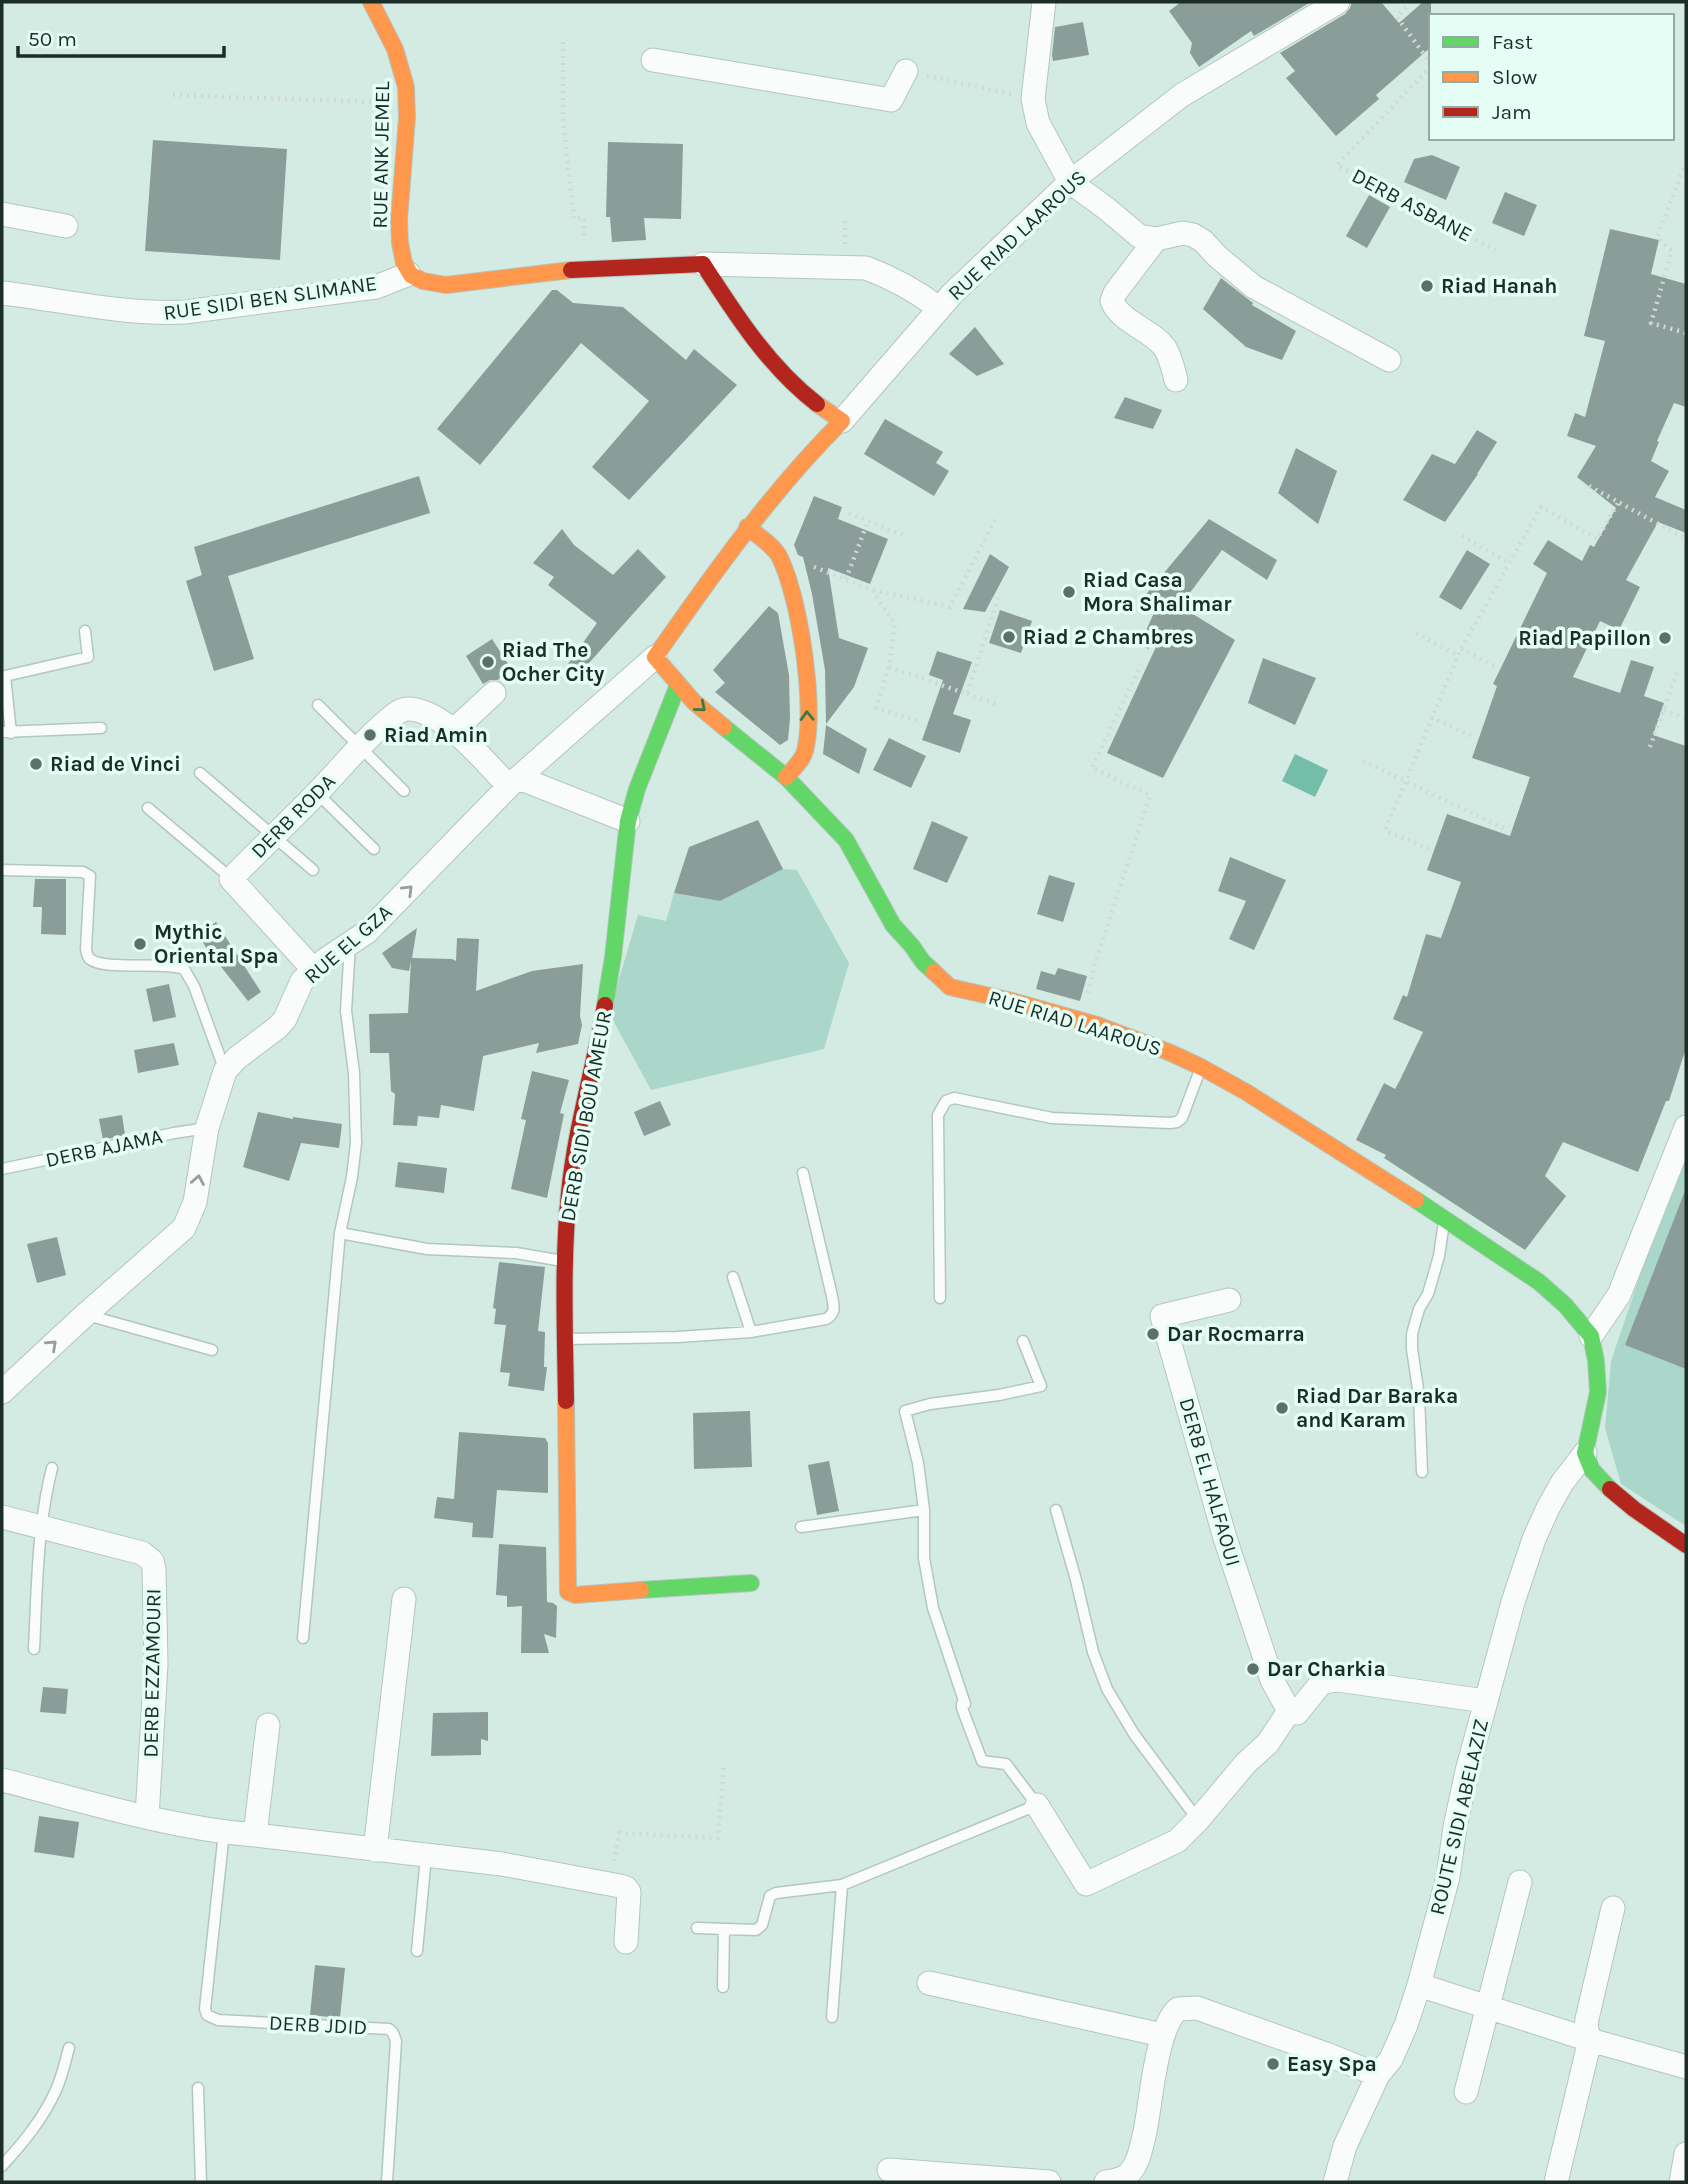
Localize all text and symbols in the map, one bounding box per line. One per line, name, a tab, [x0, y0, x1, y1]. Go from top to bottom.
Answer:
scale bar	[18, 14, 224, 58]
legend	[1429, 14, 1674, 140]
text: 50 m	[28, 27, 77, 51]
text: Fast	[1492, 30, 1533, 54]
text: Slow	[1492, 65, 1537, 89]
street label: RUE ANK JEMEL	[368, 81, 394, 229]
text: Jam	[1492, 100, 1532, 124]
street label: DERB ASBANE	[1348, 163, 1476, 247]
street label: RUE RIAD LAAROUS	[943, 165, 1091, 305]
street label: RUE SIDI BEN SLIMANE	[162, 271, 378, 325]
place label: Riad Hanah	[1441, 274, 1557, 298]
marker: Riad Hanah	[1419, 278, 1435, 294]
place label: Riad Casa Mora Shalimar	[1083, 568, 1232, 616]
marker: Riad Casa Mora Shalimar	[1061, 584, 1077, 600]
place label: Riad 2 Chambres	[1023, 625, 1194, 649]
place label: Riad Papillon	[1518, 626, 1651, 650]
marker: Riad 2 Chambres	[1001, 629, 1017, 645]
marker: Riad Papillon	[1657, 630, 1673, 646]
place label: Riad The Ocher City	[502, 638, 605, 686]
marker: Riad The Ocher City	[480, 654, 496, 670]
one-way arrow	[692, 699, 705, 711]
one-way arrow	[800, 710, 815, 721]
place label: Riad Amin	[384, 723, 488, 747]
marker: Riad Amin	[362, 727, 378, 743]
place label: Riad de Vinci	[50, 752, 181, 776]
marker: Riad de Vinci	[28, 756, 44, 772]
street label: DERB RODA	[246, 769, 340, 863]
one-way arrow	[400, 885, 413, 898]
street label: RUE EL GZA	[299, 900, 397, 988]
place label: Mythic Oriental Spa	[154, 920, 278, 968]
marker: Mythic Oriental Spa	[132, 936, 148, 952]
street label: RUE RIAD LAAROUS	[986, 985, 1164, 1061]
street label: DERB SIDI BOU AMEUR	[556, 1009, 616, 1223]
street label: DERB AJAMA	[43, 1124, 165, 1172]
one-way arrow	[190, 1174, 205, 1186]
place label: Dar Rocmarra	[1167, 1322, 1305, 1346]
marker: Dar Rocmarra	[1145, 1326, 1161, 1342]
one-way arrow	[44, 1341, 57, 1354]
place label: Riad Dar Baraka and Karam	[1296, 1384, 1458, 1432]
street label: DERB EL HALFAOUI	[1174, 1395, 1246, 1569]
marker: Riad Dar Baraka and Karam	[1274, 1400, 1290, 1416]
street label: DERB EZZAMOURI	[139, 1588, 165, 1758]
place label: Dar Charkia	[1267, 1657, 1386, 1681]
marker: Dar Charkia	[1245, 1661, 1261, 1677]
street label: ROUTE SIDI ABELAZIZ	[1425, 1717, 1493, 1917]
street label: DERB JDID	[268, 2010, 368, 2040]
place label: Easy Spa	[1287, 2052, 1377, 2076]
marker: Easy Spa	[1265, 2056, 1281, 2072]

